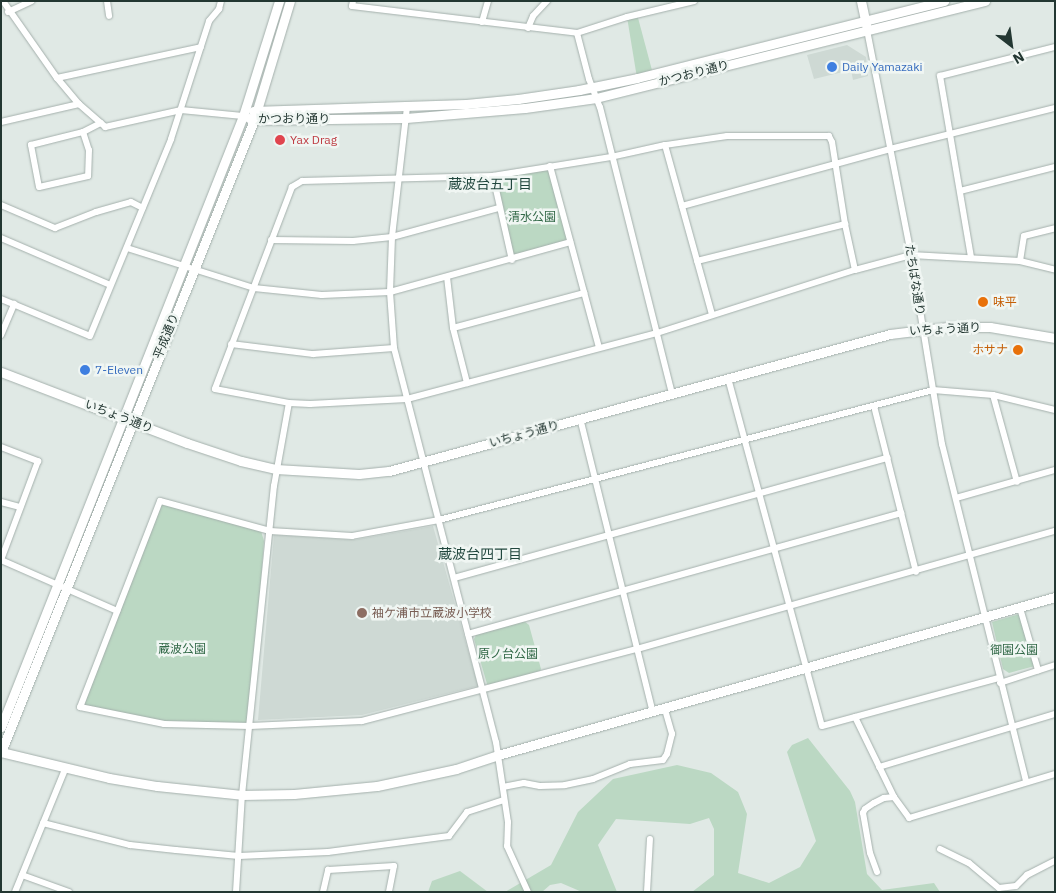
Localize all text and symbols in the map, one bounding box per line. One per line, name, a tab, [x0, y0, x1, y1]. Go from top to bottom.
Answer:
north arrow	[986, 20, 1036, 70]
text: N	[1010, 48, 1027, 68]
street label: かつおり通り	[657, 57, 731, 89]
place label: Daily Yamazaki	[842, 60, 923, 74]
marker: Daily Yamazaki	[826, 61, 838, 73]
street label: かつおり通り	[258, 112, 330, 126]
place label: Yax Drag	[290, 133, 337, 147]
marker: Yax Drag	[274, 134, 286, 146]
district label: 蔵波台五丁目	[448, 176, 532, 192]
park label: 清水公園	[508, 210, 556, 224]
street label: たちばな通り	[902, 243, 928, 317]
place label: 味平	[993, 295, 1017, 309]
marker: 味平	[977, 296, 989, 308]
street label: 平成通り	[150, 311, 182, 361]
street label: いちょう通り	[909, 320, 981, 338]
place label: ホサナ	[972, 343, 1008, 357]
marker: ホサナ	[1012, 344, 1024, 356]
place label: 7-Eleven	[95, 363, 143, 377]
marker: 7-Eleven	[79, 364, 91, 376]
street label: いちょう通り	[83, 396, 155, 436]
street label: いちょう通り	[487, 418, 561, 450]
district label: 蔵波台四丁目	[438, 546, 522, 562]
place label: 袖ケ浦市立蔵波小学校	[372, 606, 492, 620]
marker: 袖ケ浦市立蔵波小学校	[356, 607, 368, 619]
park label: 蔵波公園	[158, 642, 206, 656]
park label: 御園公園	[990, 643, 1038, 657]
park label: 原ノ台公園	[478, 647, 538, 661]

